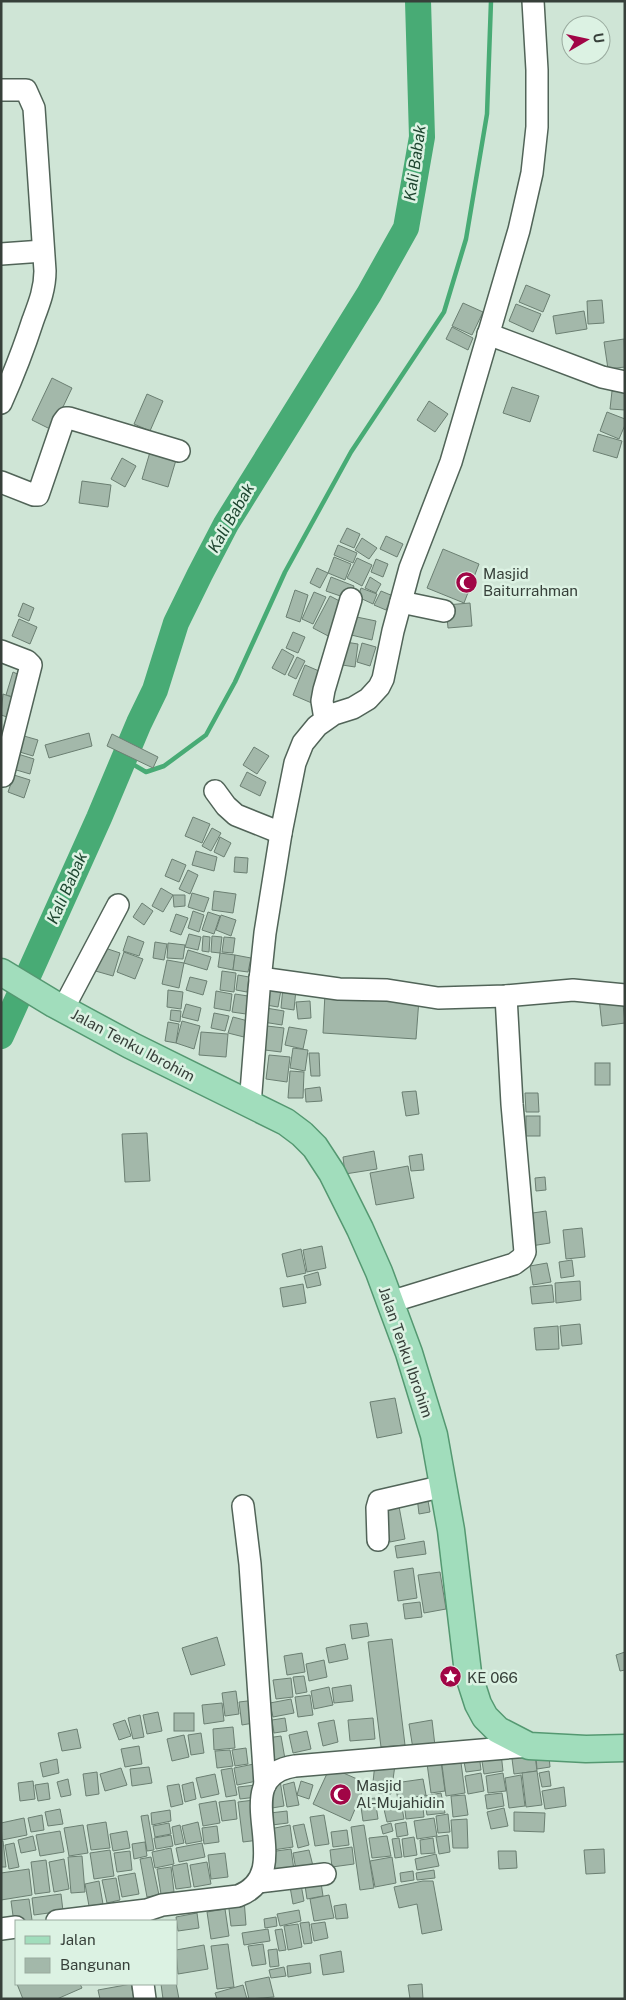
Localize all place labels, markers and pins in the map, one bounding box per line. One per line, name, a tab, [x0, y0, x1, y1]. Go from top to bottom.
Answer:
place label: Masjid Baiturrahman	[483, 565, 578, 599]
mosque icon: Masjid Baiturrahman	[455, 570, 479, 594]
place icon: KE 066	[439, 1665, 463, 1689]
place label: KE 066	[467, 1669, 518, 1686]
place label: Masjid Al-Mujahidin	[356, 1777, 445, 1811]
mosque icon: Masjid Al-Mujahidin	[328, 1782, 352, 1806]

